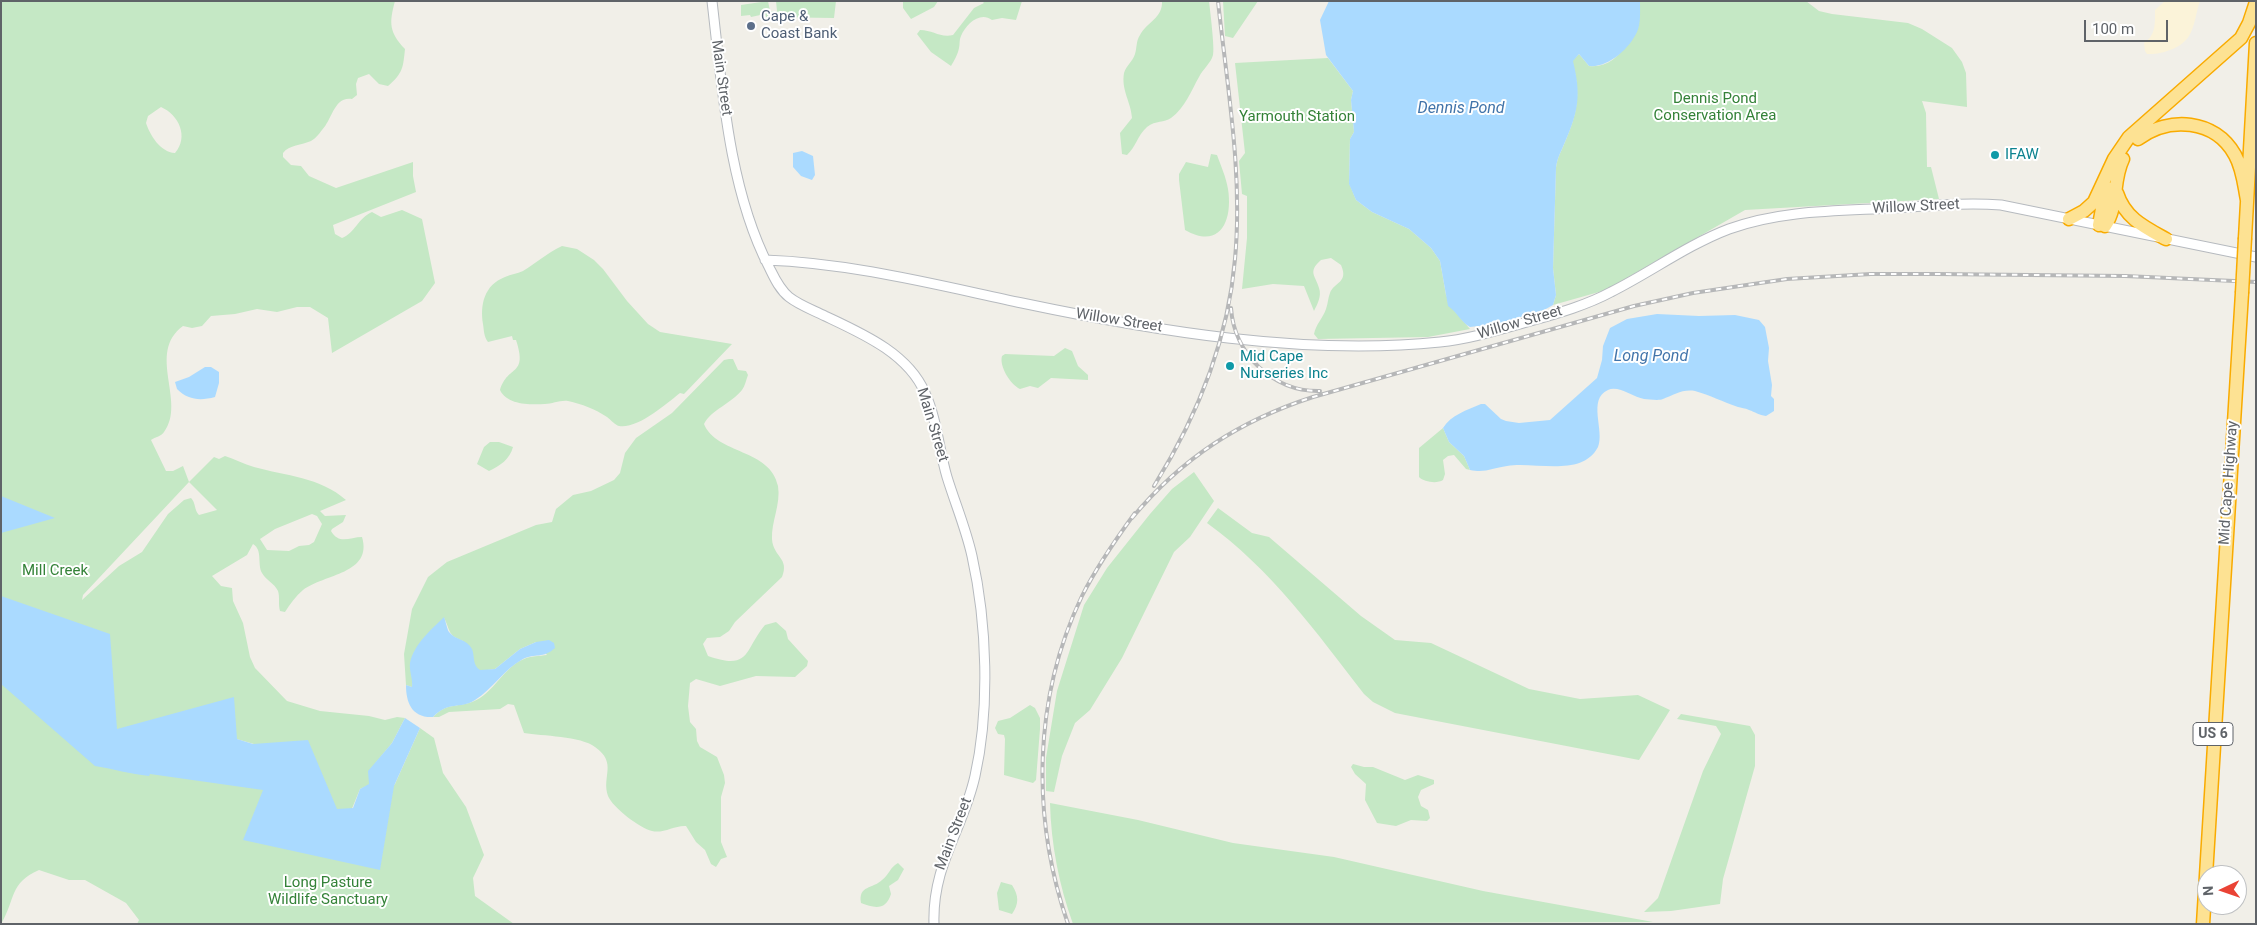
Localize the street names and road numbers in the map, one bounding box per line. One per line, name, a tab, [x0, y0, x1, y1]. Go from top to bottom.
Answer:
street label: Main Street	[707, 39, 735, 117]
street label: Willow Street	[1872, 196, 1960, 218]
street label: Willow Street	[1476, 302, 1564, 344]
street label: Willow Street	[1074, 305, 1164, 337]
street label: Main Street	[912, 386, 952, 464]
street label: Mid Cape Highway	[2216, 420, 2242, 546]
road number: US 6	[2193, 722, 2233, 746]
street label: Main Street	[932, 795, 976, 873]

